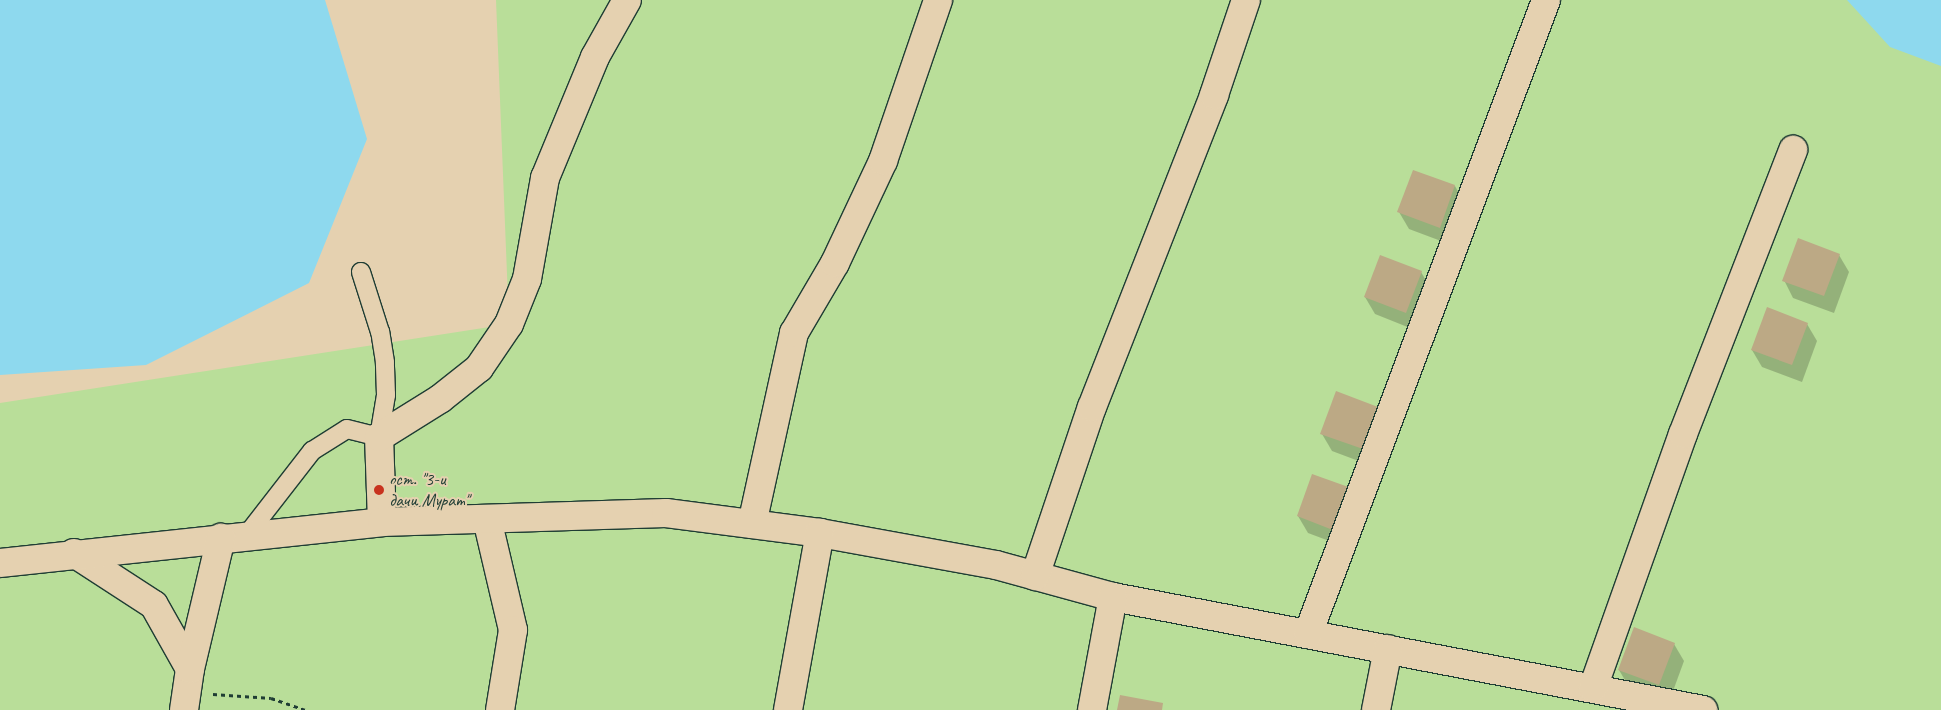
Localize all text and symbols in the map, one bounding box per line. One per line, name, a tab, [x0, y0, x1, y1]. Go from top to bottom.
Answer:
place label: ост. "3-и дачи Мурат"	[389, 469, 469, 512]
marker: ост. "3-и дачи Мурат"	[373, 484, 385, 496]

